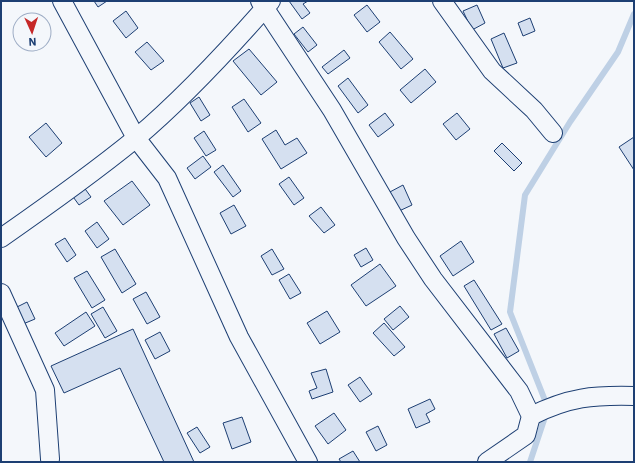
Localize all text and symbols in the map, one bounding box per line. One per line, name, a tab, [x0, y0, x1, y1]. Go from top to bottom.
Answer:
north arrow	[12, 12, 52, 52]
text: N	[28, 35, 37, 49]

